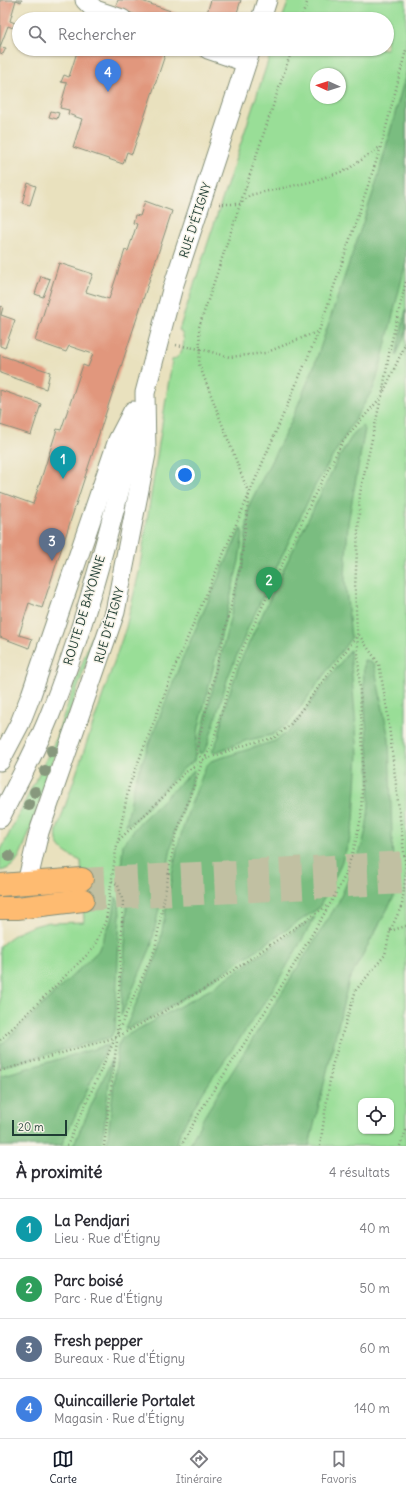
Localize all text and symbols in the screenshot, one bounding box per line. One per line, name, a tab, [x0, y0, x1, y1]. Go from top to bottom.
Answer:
search box	[12, 12, 394, 56]
icon: search	[26, 23, 48, 45]
text: Rechercher	[58, 25, 136, 44]
pin: 4	[95, 59, 121, 92]
north arrow	[310, 68, 346, 104]
street label: RUE D'ÉTIGNY	[176, 180, 214, 260]
pin: 1	[50, 446, 76, 479]
your location	[175, 465, 195, 485]
pin: 3	[39, 528, 65, 561]
street label: ROUTE DE BAYONNE	[60, 553, 108, 667]
pin: 2	[256, 567, 282, 600]
street label: RUE D'ÉTIGNY	[91, 585, 127, 665]
map controls	[358, 1098, 394, 1134]
button: locate	[358, 1098, 394, 1134]
scale bar	[12, 1118, 67, 1137]
text: 20 m	[18, 1120, 44, 1134]
text: À proximité	[16, 1161, 102, 1183]
text: 4 résultats	[329, 1164, 390, 1181]
text: La Pendjari	[54, 1211, 130, 1230]
text: 1	[26, 1220, 32, 1237]
text: 40 m	[359, 1220, 390, 1237]
text: Lieu · Rue d'Étigny	[54, 1230, 160, 1247]
text: Parc boisé	[54, 1271, 123, 1290]
text: 2	[25, 1280, 33, 1297]
text: 50 m	[359, 1280, 390, 1297]
text: Parc · Rue d'Étigny	[54, 1290, 163, 1307]
text: Fresh pepper	[54, 1331, 143, 1350]
text: 3	[25, 1340, 33, 1357]
text: 60 m	[359, 1340, 390, 1357]
text: Bureaux · Rue d'Étigny	[54, 1350, 185, 1367]
text: Quincaillerie Portalet	[54, 1391, 195, 1410]
text: 4	[25, 1400, 33, 1417]
text: 140 m	[354, 1400, 390, 1417]
text: Magasin · Rue d'Étigny	[54, 1410, 185, 1427]
tab: Carte	[49, 1448, 77, 1486]
tab: Itinéraire	[176, 1448, 222, 1486]
tab: Favoris	[321, 1448, 356, 1486]

